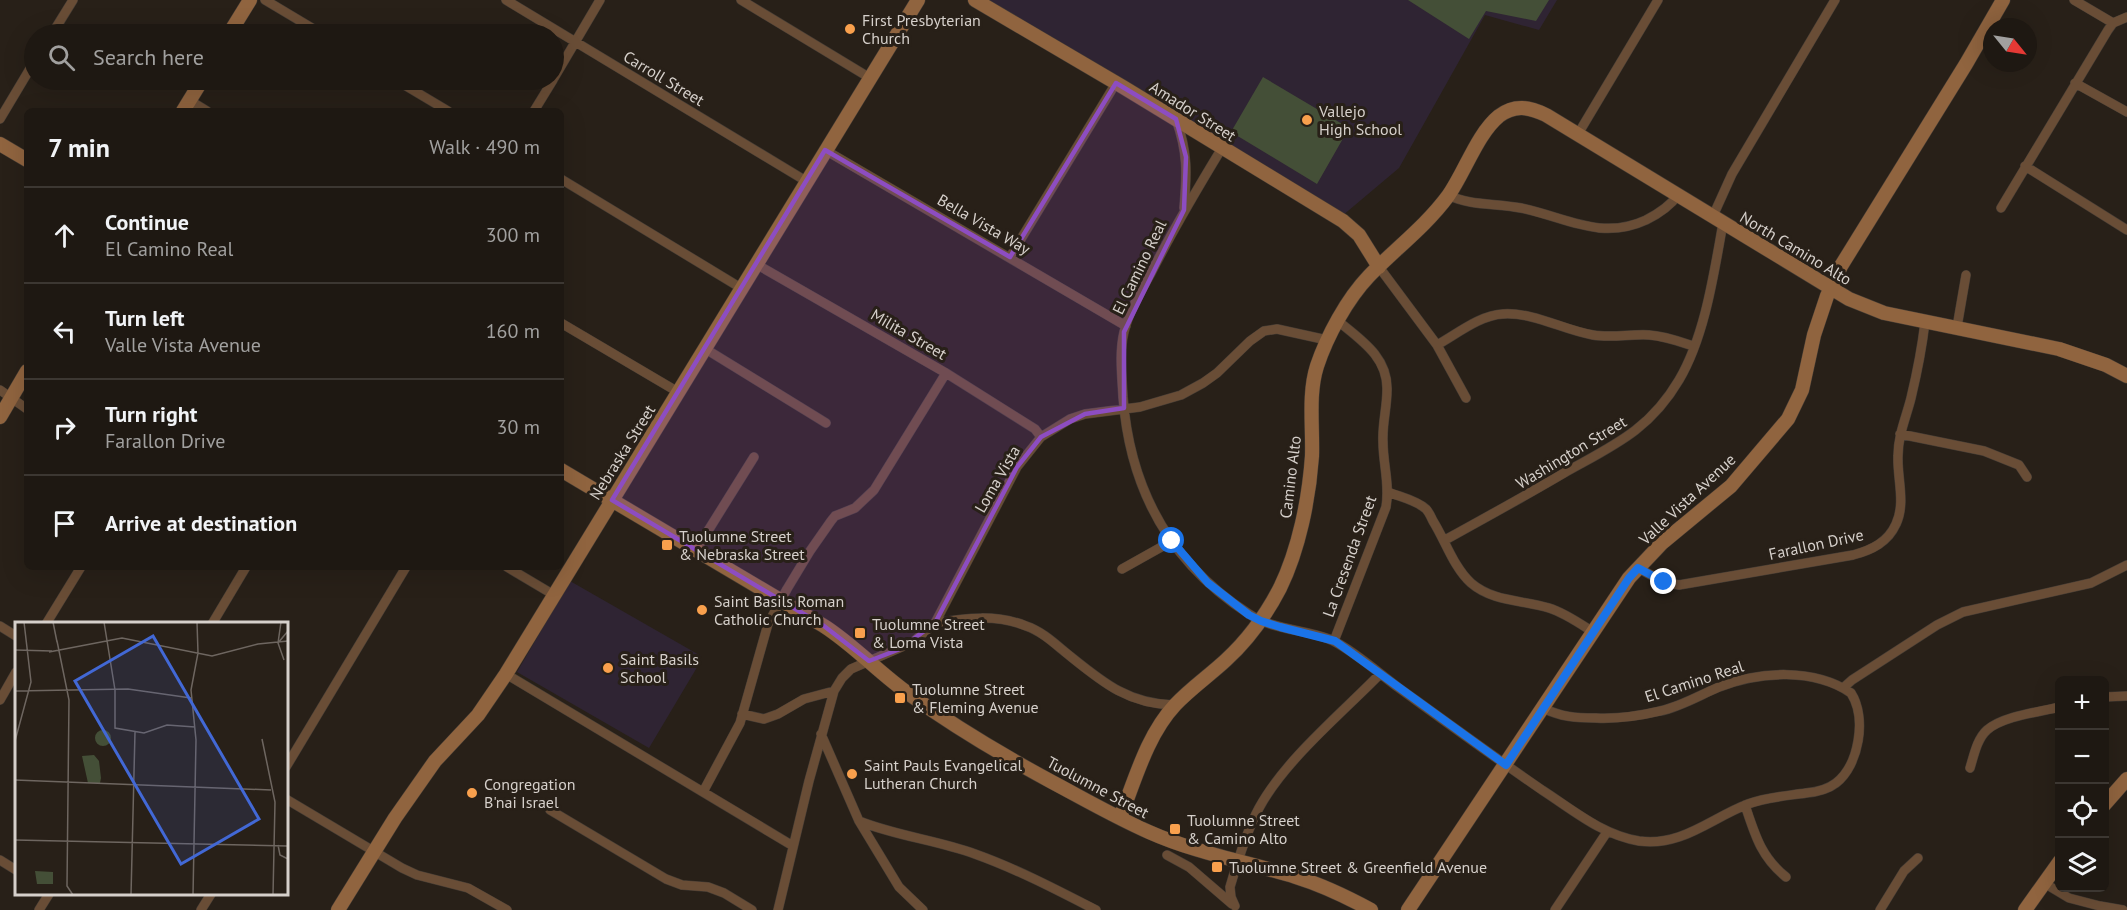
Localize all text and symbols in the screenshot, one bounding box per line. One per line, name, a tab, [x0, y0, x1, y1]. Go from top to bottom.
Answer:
place label: First Presbyterian Church	[862, 10, 981, 48]
north arrow	[1983, 18, 2037, 72]
marker: First Presbyterian Church	[843, 22, 857, 36]
search box	[24, 24, 564, 90]
icon: search	[45, 41, 78, 74]
text: Search here	[93, 43, 204, 71]
street label: Carroll Street	[620, 46, 709, 110]
street label: Amador Street	[1146, 77, 1240, 146]
place label: Vallejo High School	[1318, 101, 1402, 139]
marker: Vallejo High School	[1300, 113, 1314, 127]
text: 7 min	[48, 131, 110, 164]
text: Walk · 490 m	[429, 134, 540, 160]
street label: Bella Vista Way	[934, 189, 1034, 259]
street label: North Camino Alto	[1737, 207, 1855, 289]
text: Continue	[105, 208, 189, 236]
street label: El Camino Real	[1108, 216, 1171, 318]
icon: ahead	[48, 219, 81, 252]
text: 300 m	[486, 222, 540, 248]
text: El Camino Real	[105, 236, 233, 262]
text: Turn left	[105, 304, 185, 332]
street label: Milita Street	[867, 304, 951, 364]
icon: left	[48, 315, 81, 348]
text: 160 m	[486, 318, 540, 344]
text: Valle Vista Avenue	[105, 332, 261, 358]
text: Turn right	[105, 400, 197, 428]
street label: Nebraska Street	[585, 400, 660, 503]
icon: right	[48, 411, 81, 444]
street label: Washington Street	[1512, 411, 1630, 493]
text: 30 m	[497, 414, 540, 440]
text: Farallon Drive	[105, 428, 225, 454]
street label: Camino Alto	[1275, 435, 1305, 519]
street label: Loma Vista	[970, 442, 1024, 516]
street label: Valle Vista Avenue	[1634, 449, 1739, 550]
street label: La Cresenda Street	[1318, 492, 1380, 620]
icon: arrive	[48, 507, 81, 540]
text: Arrive at destination	[105, 509, 297, 537]
street label: Farallon Drive	[1767, 524, 1865, 564]
place label: Tuolumne Street & Nebraska Street	[679, 526, 805, 564]
route start	[1158, 527, 1184, 553]
marker: Tuolumne Street & Nebraska Street	[660, 538, 674, 552]
route end	[1650, 568, 1676, 594]
place label: Saint Basils Roman Catholic Church	[714, 591, 844, 629]
marker: Saint Basils Roman Catholic Church	[695, 603, 709, 617]
place label: Tuolumne Street & Loma Vista	[872, 614, 985, 652]
inset map	[15, 622, 288, 895]
marker: Tuolumne Street & Loma Vista	[853, 626, 867, 640]
place label: Saint Basils School	[620, 649, 699, 687]
street label: El Camino Real	[1642, 656, 1746, 706]
marker: Saint Basils School	[601, 661, 615, 675]
map controls	[2055, 676, 2109, 892]
button: +	[2055, 676, 2109, 730]
place label: Tuolumne Street & Fleming Avenue	[912, 679, 1039, 717]
marker: Tuolumne Street & Fleming Avenue	[893, 691, 907, 705]
button: −	[2055, 730, 2109, 784]
street label: Tuolumne Street	[1044, 752, 1153, 823]
place label: Saint Pauls Evangelical Lutheran Church	[864, 755, 1023, 793]
marker: Saint Pauls Evangelical Lutheran Church	[845, 767, 859, 781]
place label: Congregation B'nai Israel	[484, 774, 575, 812]
button: locate	[2055, 784, 2109, 838]
marker: Congregation B'nai Israel	[465, 786, 479, 800]
place label: Tuolumne Street & Camino Alto	[1187, 810, 1300, 848]
marker: Tuolumne Street & Camino Alto	[1168, 822, 1182, 836]
button: layers	[2055, 838, 2109, 892]
place label: Tuolumne Street & Greenfield Avenue	[1229, 857, 1487, 877]
marker: Tuolumne Street & Greenfield Avenue	[1210, 860, 1224, 874]

